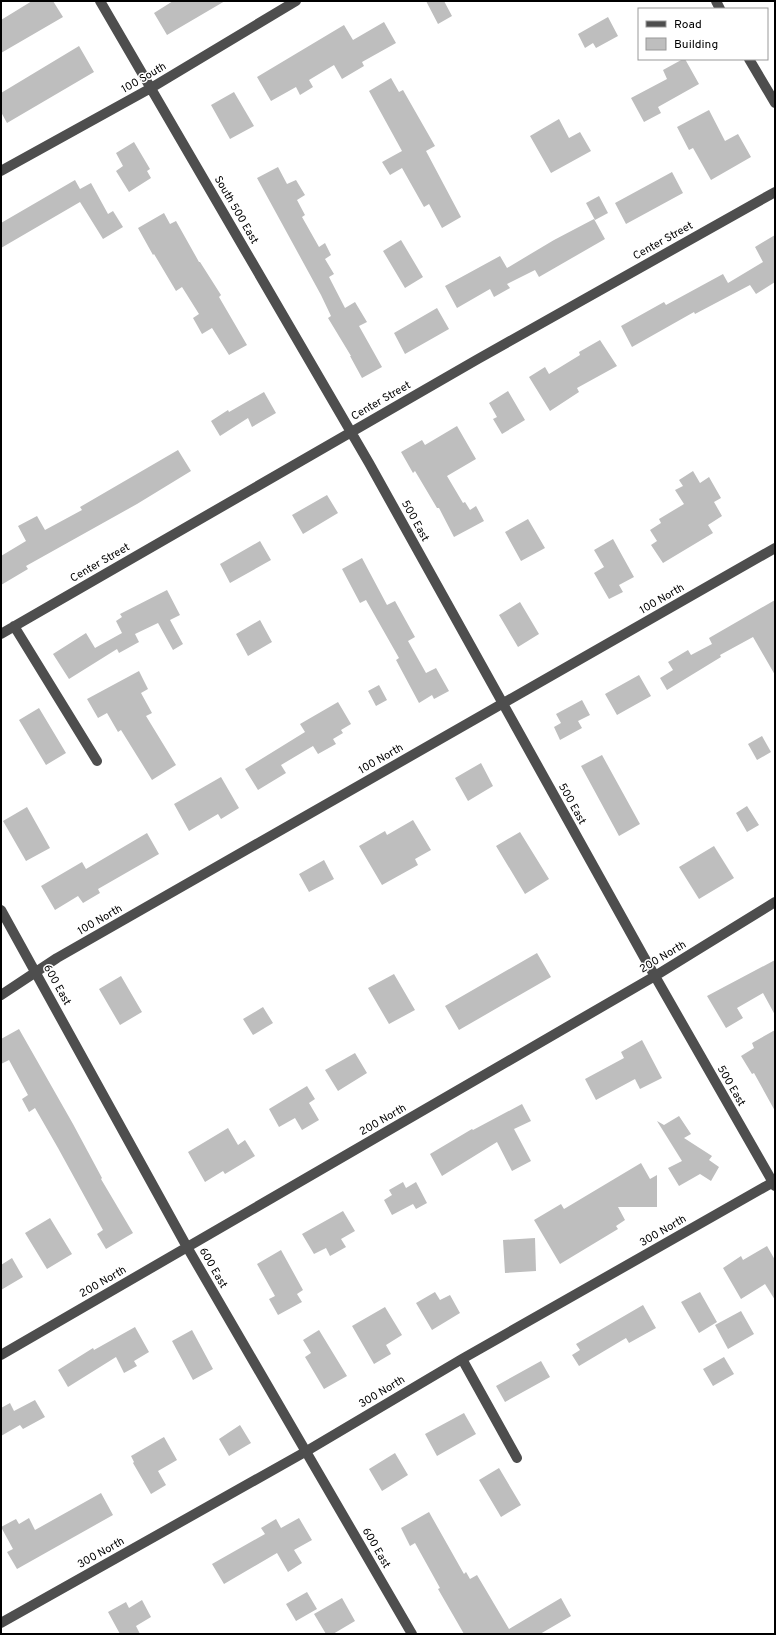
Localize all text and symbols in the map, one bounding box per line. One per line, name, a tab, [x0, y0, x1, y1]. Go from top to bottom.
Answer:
legend	[638, 8, 768, 60]
text: Road	[674, 17, 702, 33]
text: Building	[674, 37, 718, 53]
street label: 100 South	[119, 60, 169, 96]
street label: South 500 East	[211, 173, 261, 247]
street label: Center Street	[631, 219, 695, 263]
street label: Center Street	[349, 378, 413, 424]
street label: 500 East	[398, 498, 432, 544]
street label: Center Street	[68, 540, 132, 586]
street label: 100 North	[637, 581, 687, 617]
street label: 100 North	[356, 741, 406, 777]
street label: 500 East	[555, 781, 589, 827]
street label: 100 North	[75, 902, 125, 938]
street label: 200 North	[637, 938, 689, 976]
street label: 600 East	[40, 962, 74, 1008]
street label: 500 East	[714, 1063, 748, 1109]
street label: 200 North	[357, 1101, 409, 1139]
street label: 300 North	[637, 1212, 689, 1250]
street label: 600 East	[196, 1245, 230, 1291]
street label: 200 North	[77, 1263, 129, 1301]
street label: 300 North	[356, 1373, 408, 1411]
street label: 600 East	[359, 1525, 393, 1571]
street label: 300 North	[75, 1534, 127, 1572]

